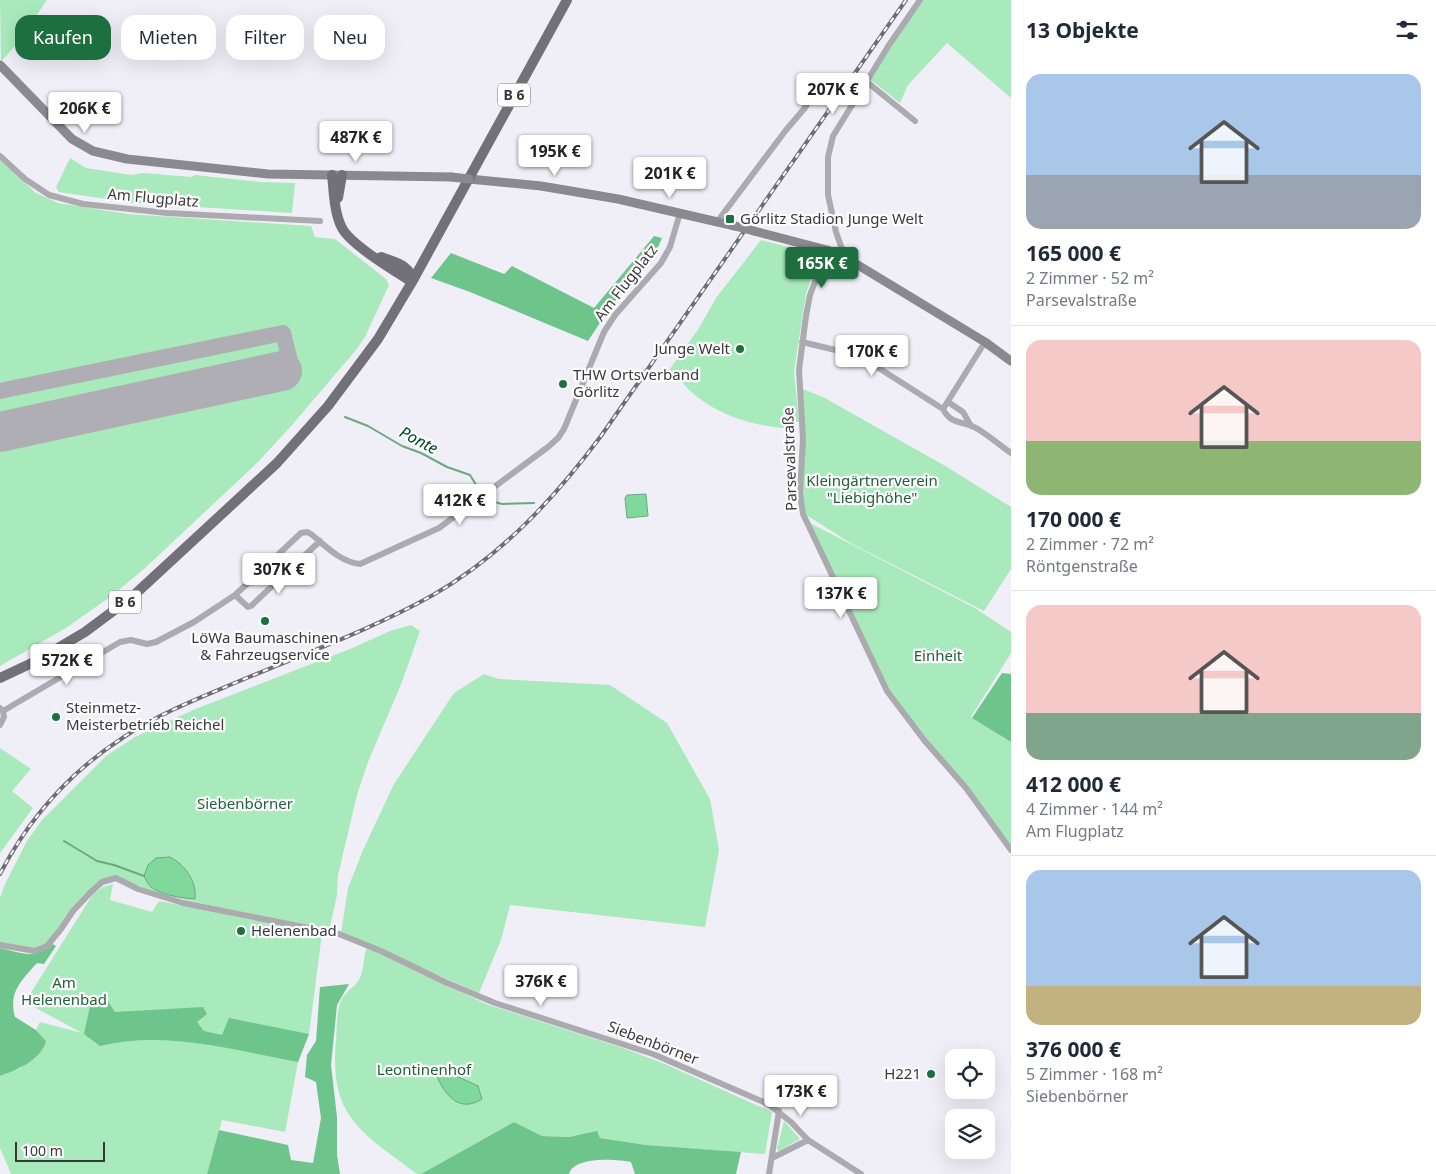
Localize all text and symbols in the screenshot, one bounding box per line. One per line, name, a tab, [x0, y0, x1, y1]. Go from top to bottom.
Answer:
chip: Kaufen	[15, 15, 111, 60]
chip: Mieten	[121, 15, 216, 60]
chip: Filter	[226, 15, 304, 60]
chip: Neu	[314, 15, 385, 60]
text: 13 Objekte	[1026, 16, 1139, 44]
icon: filters	[1393, 16, 1421, 44]
pin: 207K €	[792, 72, 874, 115]
text: 207K €	[807, 78, 859, 100]
road number: B 6	[498, 84, 530, 106]
pin: 206K €	[44, 92, 126, 134]
text: 206K €	[59, 97, 111, 119]
icon: home	[1179, 107, 1269, 197]
pin: 487K €	[315, 120, 397, 163]
text: 487K €	[330, 126, 382, 148]
pin: 195K €	[514, 134, 596, 177]
text: 195K €	[529, 140, 581, 162]
pin: 201K €	[629, 156, 711, 199]
text: 201K €	[644, 162, 696, 184]
street label: Am Flugplatz	[107, 183, 200, 211]
place label: Görlitz Stadion Junge Welt	[740, 208, 924, 228]
marker: Görlitz Stadion Junge Welt	[724, 213, 736, 225]
text: 165 000 €	[1026, 239, 1121, 267]
street label: Am Flugplatz	[589, 240, 661, 325]
pin: 165K €	[781, 246, 863, 289]
text: 165K €	[796, 252, 848, 274]
text: 2 Zimmer · 52 m²	[1026, 267, 1154, 289]
text: Parsevalstraße	[1026, 289, 1137, 311]
pin: 170K €	[831, 334, 913, 377]
place label: Junge Welt	[652, 338, 731, 358]
text: 170K €	[846, 340, 898, 362]
marker: Junge Welt	[734, 343, 746, 355]
place label: THW Ortsverband Görlitz	[573, 364, 699, 401]
icon: home	[1179, 372, 1269, 462]
marker: THW Ortsverband Görlitz	[557, 378, 569, 390]
street label: Parsevalstraße	[777, 407, 801, 511]
water label: Ponte	[396, 421, 442, 459]
park label: Kleingärtnerverein "Liebighöhe"	[806, 470, 938, 507]
pin: 412K €	[419, 484, 501, 526]
text: 412K €	[434, 489, 486, 511]
text: 170 000 €	[1026, 505, 1121, 533]
text: 2 Zimmer · 72 m²	[1026, 533, 1154, 555]
pin: 307K €	[238, 552, 320, 595]
text: Röntgenstraße	[1026, 555, 1138, 577]
text: 307K €	[253, 558, 305, 580]
pin: 137K €	[800, 576, 882, 619]
text: 137K €	[815, 582, 867, 604]
road number: B 6	[109, 590, 141, 614]
marker: LöWa Baumaschinen & Fahrzeugservice	[259, 615, 271, 627]
place label: LöWa Baumaschinen & Fahrzeugservice	[191, 627, 339, 664]
icon: home	[1179, 637, 1269, 727]
pin: 572K €	[26, 644, 108, 686]
park label: Einheit	[914, 645, 963, 665]
text: 572K €	[41, 649, 93, 671]
place label: Steinmetz- Meisterbetrieb Reichel	[66, 697, 224, 734]
marker: Steinmetz- Meisterbetrieb Reichel	[50, 711, 62, 723]
text: 412 000 €	[1026, 770, 1121, 798]
park label: Siebenbörner	[197, 793, 293, 813]
text: 4 Zimmer · 144 m²	[1026, 798, 1163, 820]
text: Am Flugplatz	[1026, 820, 1124, 842]
icon: home	[1179, 902, 1269, 992]
place label: Helenenbad	[251, 920, 337, 940]
marker: Helenenbad	[235, 925, 247, 937]
pin: 376K €	[500, 964, 582, 1007]
text: 376K €	[515, 970, 567, 992]
park label: Am Helenenbad	[21, 972, 107, 1009]
street label: Siebenbörner	[605, 1016, 702, 1069]
text: 376 000 €	[1026, 1035, 1121, 1063]
map controls	[945, 1049, 995, 1159]
button: locate	[945, 1049, 995, 1099]
park label: Leontinenhof	[377, 1059, 472, 1079]
place label: H221	[884, 1063, 921, 1083]
text: 5 Zimmer · 168 m²	[1026, 1063, 1163, 1085]
marker: H221	[925, 1068, 937, 1080]
pin: 173K €	[760, 1074, 842, 1117]
text: 173K €	[775, 1080, 827, 1102]
text: Siebenbörner	[1026, 1085, 1128, 1107]
button: layers	[945, 1109, 995, 1159]
scale bar	[15, 1139, 105, 1162]
text: 100 m	[22, 1141, 63, 1160]

